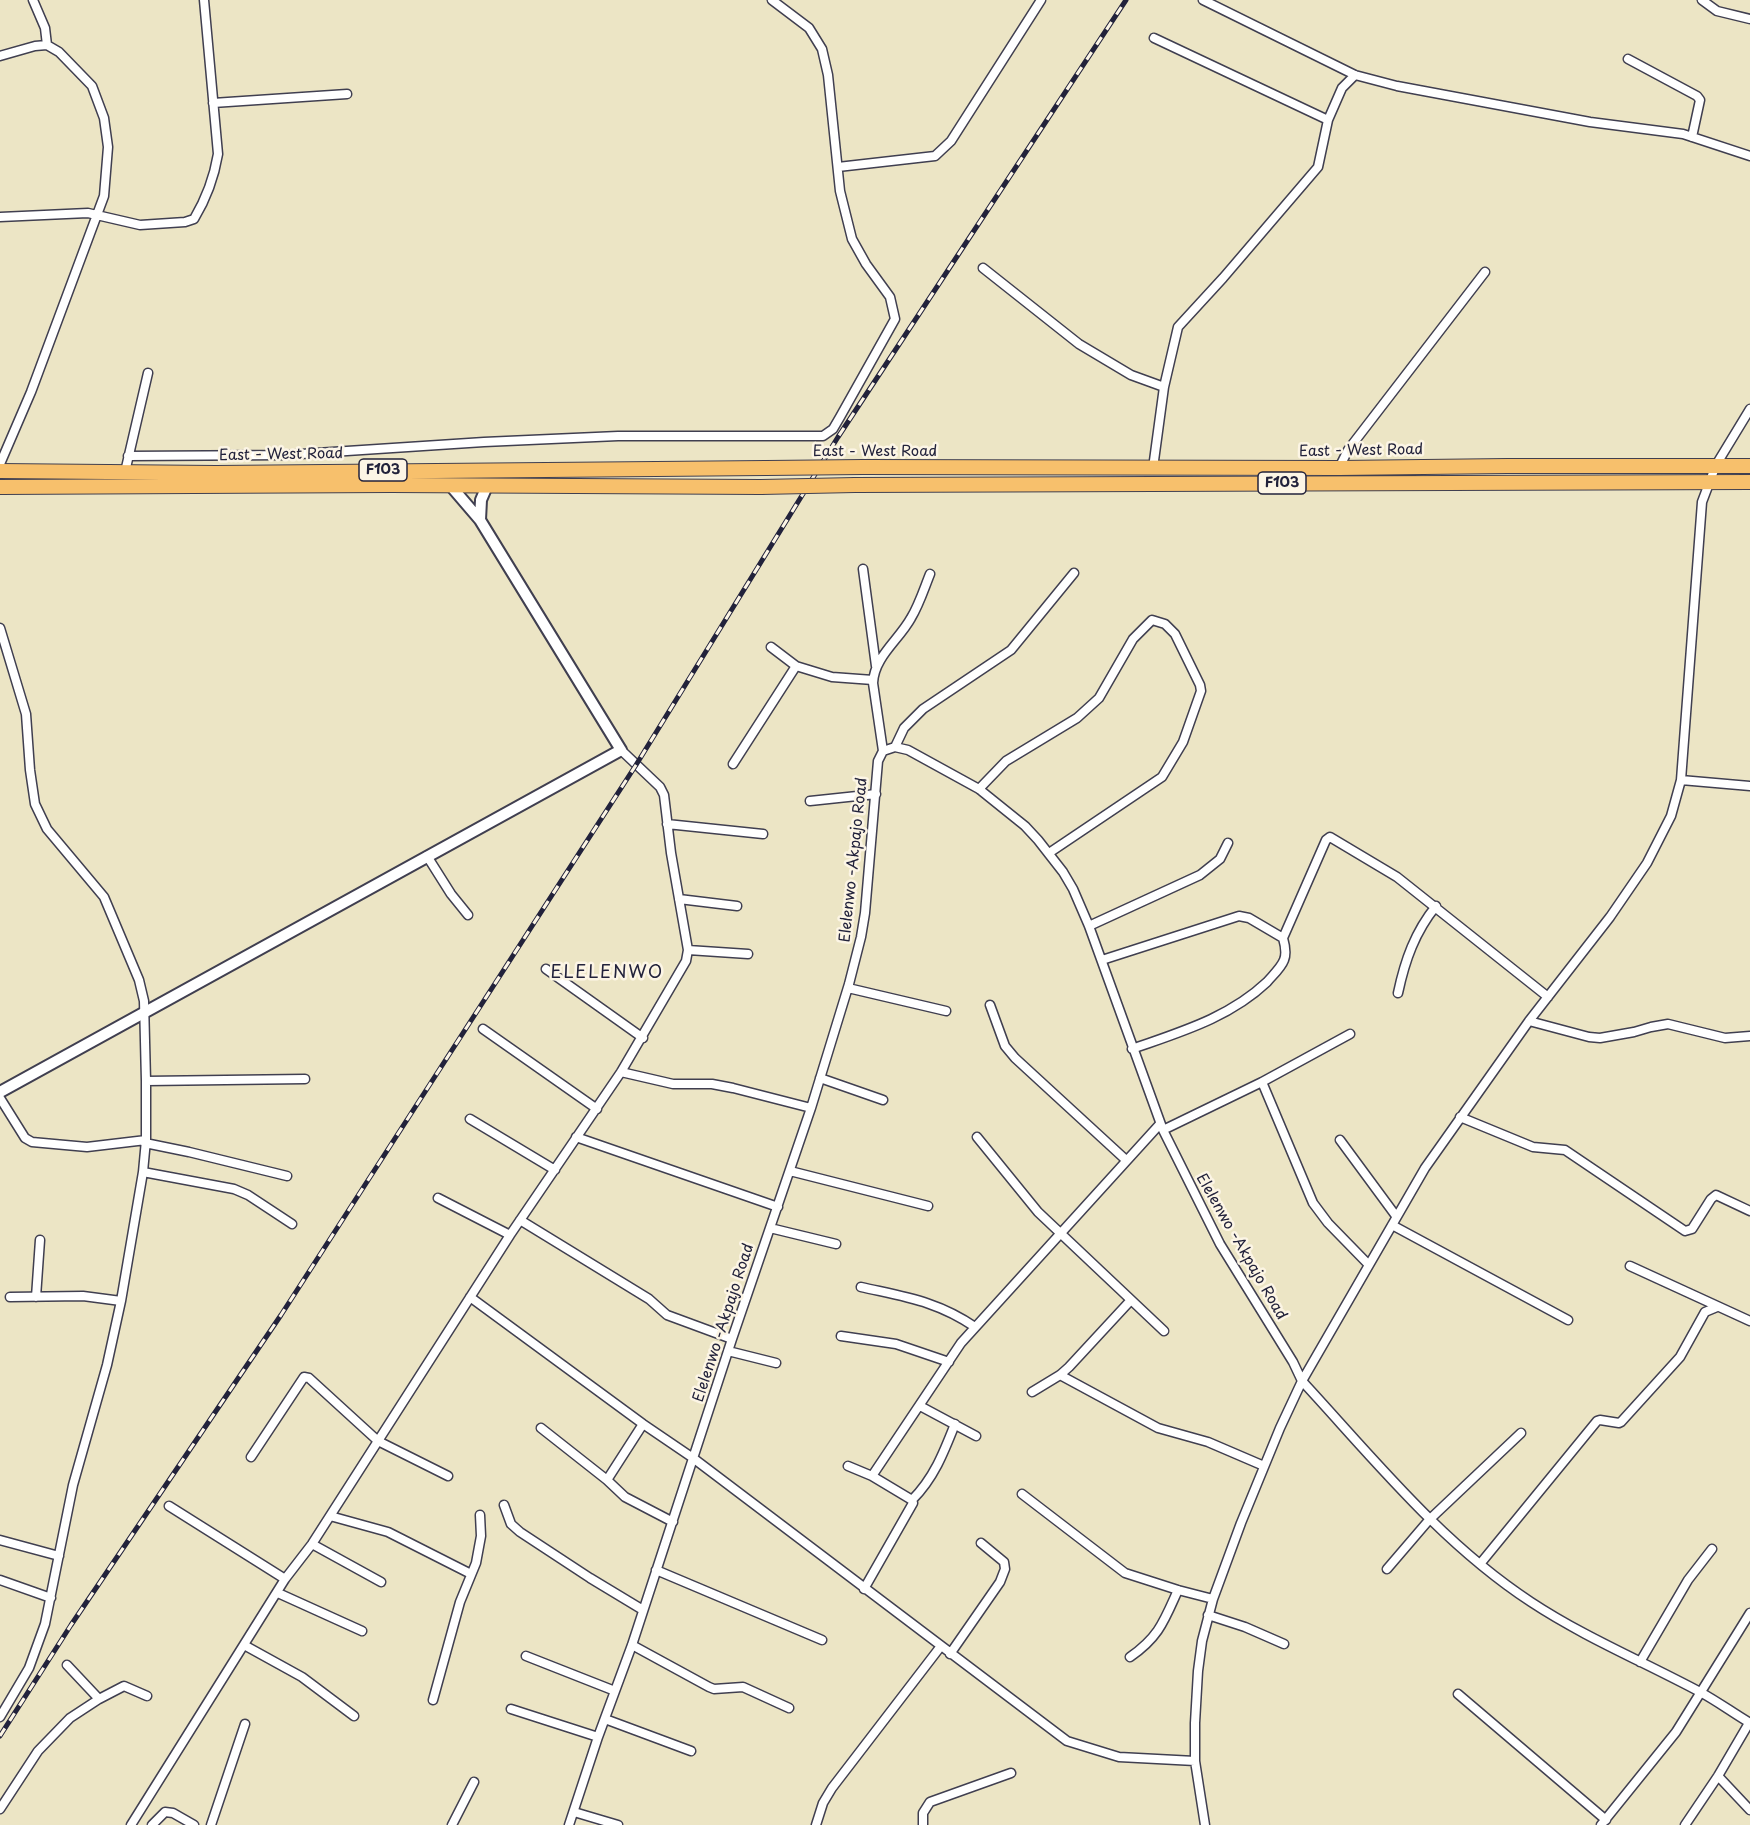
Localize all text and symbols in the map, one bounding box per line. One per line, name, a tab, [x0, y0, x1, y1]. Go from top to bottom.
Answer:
street label: East - West Road	[1299, 441, 1423, 461]
street label: East - West Road	[813, 443, 937, 461]
street label: East - West Road	[219, 445, 343, 465]
road number: F103	[359, 459, 407, 481]
road number: F103	[1258, 472, 1306, 494]
street label: Elelenwo -Akpajo Road	[836, 777, 872, 943]
district label: ELELENWO	[552, 962, 662, 984]
street label: Elelenwo -Akpajo Road	[1192, 1171, 1290, 1323]
street label: Elelenwo -Akpajo Road	[690, 1241, 758, 1405]

